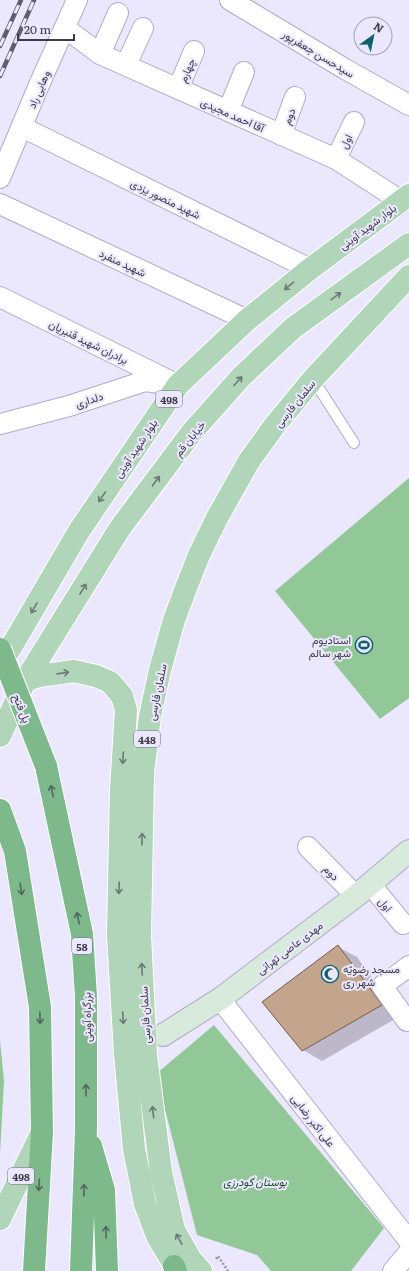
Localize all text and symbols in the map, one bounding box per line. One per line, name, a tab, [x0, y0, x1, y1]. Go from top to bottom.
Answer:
scale bar	[18, 16, 74, 42]
north arrow	[353, 16, 393, 56]
text: N	[371, 18, 387, 36]
text: 20 m	[24, 20, 51, 38]
street label: سیدحسن جعفرپور	[279, 25, 358, 82]
street label: چهارم	[174, 55, 199, 85]
street label: وهابی راد	[23, 67, 53, 110]
street label: آقا احمد مجیدی	[199, 93, 269, 136]
street label: دوم	[278, 105, 299, 127]
street label: اول	[335, 131, 355, 151]
street label: شهید منصور یزدی	[128, 174, 204, 222]
street label: بلوار شهید آوینی	[335, 199, 399, 253]
street label: شهید منفرد	[97, 244, 149, 280]
one-way arrow	[283, 281, 294, 290]
one-way arrow	[331, 292, 342, 300]
street label: برادران شهید قنبریان	[47, 315, 131, 367]
street label: سلمان فارسی	[270, 375, 319, 430]
one-way arrow	[233, 376, 243, 386]
street label: دلداری	[73, 387, 105, 411]
road number: 498	[156, 391, 182, 407]
street label: بلوار شهید آوینی	[109, 415, 161, 481]
street label: خیابان قم	[170, 417, 209, 460]
one-way arrow	[151, 476, 160, 487]
one-way arrow	[98, 491, 106, 502]
one-way arrow	[80, 583, 88, 595]
one-way arrow	[30, 602, 38, 614]
place label: استادیوم شهر سالم	[309, 631, 351, 661]
sports icon: استادیوم شهر سالم	[354, 635, 374, 655]
street label: سلمان فارسی	[142, 662, 170, 722]
one-way arrow	[56, 669, 69, 677]
street label: پل فتح	[9, 691, 36, 725]
road number: 448	[134, 731, 160, 747]
one-way arrow	[120, 751, 127, 764]
one-way arrow	[47, 785, 55, 798]
one-way arrow	[138, 833, 146, 846]
street label: دوم	[320, 860, 344, 884]
one-way arrow	[116, 881, 123, 894]
one-way arrow	[17, 882, 25, 895]
street label: اول	[375, 893, 397, 915]
one-way arrow	[74, 912, 82, 925]
street label: مهدی عاصی تهرانی	[252, 917, 326, 977]
road number: 58	[72, 938, 92, 954]
place label: مسجد رضویّه شهر ری	[343, 960, 400, 989]
one-way arrow	[138, 963, 145, 976]
mosque icon: مسجد رضویّه شهر ری	[320, 964, 340, 984]
street label: سلمان فارسی	[134, 985, 153, 1044]
street label: بزرگراه آوینی	[78, 992, 94, 1042]
one-way arrow	[36, 1011, 44, 1024]
one-way arrow	[119, 1011, 127, 1024]
one-way arrow	[82, 1084, 90, 1097]
street label: علی اکبر رضایی	[288, 1090, 340, 1150]
one-way arrow	[149, 1106, 157, 1119]
road number: 498	[8, 1168, 34, 1184]
park label: بوستان گودرزی	[223, 1173, 288, 1189]
one-way arrow	[35, 1178, 42, 1191]
one-way arrow	[80, 1184, 88, 1197]
one-way arrow	[102, 1226, 110, 1239]
one-way arrow	[175, 1233, 182, 1245]

